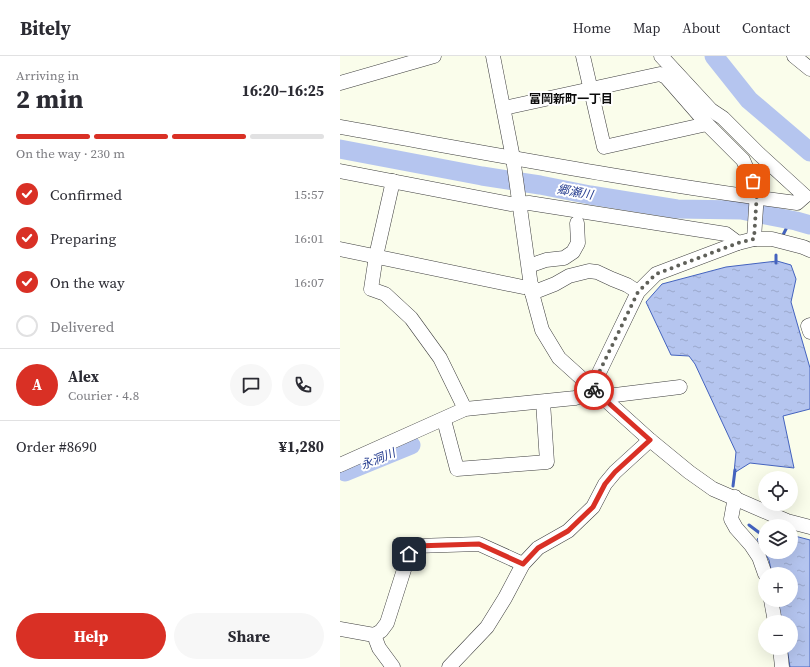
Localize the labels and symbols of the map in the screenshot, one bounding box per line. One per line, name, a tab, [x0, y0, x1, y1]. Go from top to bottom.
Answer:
district label: 富岡新町一丁目	[529, 91, 613, 107]
pin	[736, 164, 770, 198]
water label: 郷瀬川	[556, 181, 596, 203]
courier	[574, 370, 614, 410]
water label: 永洞川	[358, 444, 400, 473]
pin	[392, 537, 426, 571]

